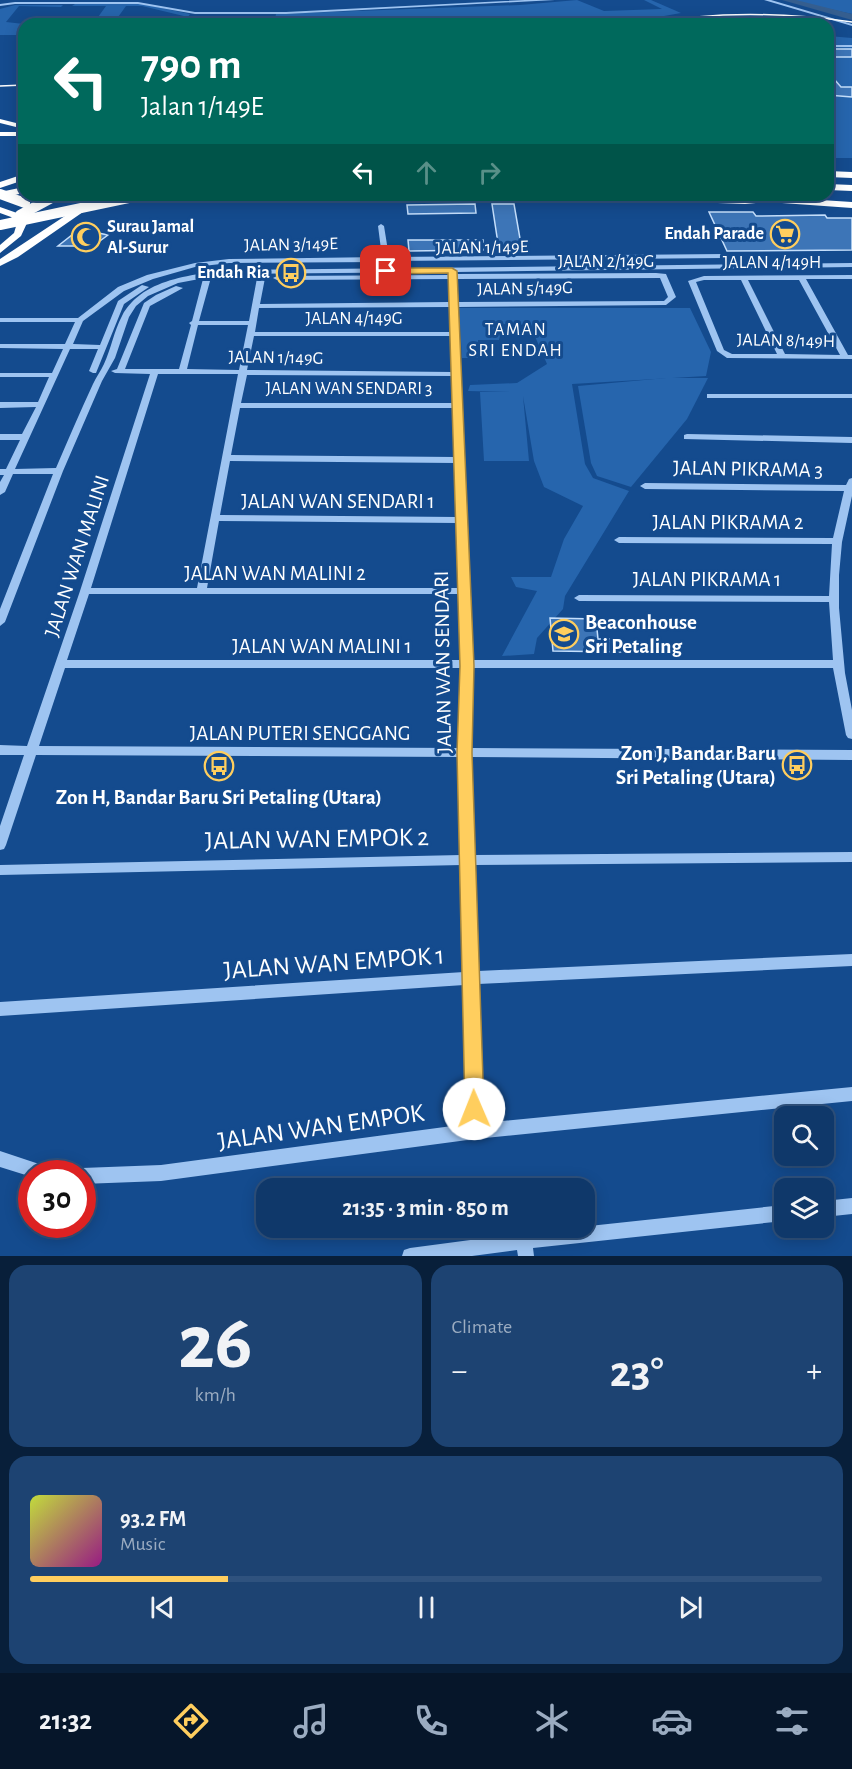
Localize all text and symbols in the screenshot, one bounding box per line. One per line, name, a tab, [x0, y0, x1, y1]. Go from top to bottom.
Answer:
icon: left	[42, 42, 120, 120]
text: 790 m	[141, 44, 242, 86]
text: Jalan 1/149E	[141, 93, 264, 120]
icon: left	[347, 156, 380, 189]
icon: ahead	[410, 156, 443, 189]
icon: right	[473, 156, 506, 189]
place label: Surau Jamal Al-Surur	[107, 218, 194, 257]
supermarket icon: Endah Parade	[769, 218, 801, 250]
mosque icon: Surau Jamal Al-Surur	[70, 221, 102, 253]
place label: Endah Parade	[664, 225, 764, 243]
street label: JALAN 3/149E	[244, 235, 338, 255]
street label: JALAN 1/149E	[436, 238, 529, 258]
pin	[360, 245, 411, 296]
street label: JALAN 2/149G	[558, 253, 654, 271]
icon: arrive	[369, 254, 402, 287]
street label: JALAN 4/149H	[723, 254, 821, 272]
bus stop icon: Endah Ria	[275, 257, 307, 289]
place label: Endah Ria	[197, 264, 270, 282]
street label: JALAN 5/149G	[477, 279, 573, 299]
street label: JALAN 4/149G	[305, 310, 403, 328]
district label: TAMAN SRI ENDAH	[469, 321, 563, 360]
street label: JALAN 8/149H	[737, 331, 835, 351]
street label: JALAN 1/149G	[229, 348, 323, 368]
street label: JALAN WAN SENDARI 3	[266, 380, 432, 398]
street label: JALAN PIKRAMA 3	[673, 457, 823, 481]
street label: JALAN WAN MALINI	[41, 473, 113, 639]
street label: JALAN WAN SENDARI 1	[241, 491, 435, 512]
street label: JALAN PIKRAMA 2	[653, 512, 803, 533]
street label: JALAN WAN MALINI 2	[184, 563, 366, 584]
street label: JALAN PIKRAMA 1	[633, 569, 781, 590]
street label: JALAN WAN SENDARI	[431, 571, 455, 753]
place label: Beaconhouse Sri Petaling	[585, 612, 697, 657]
school or university icon: Beaconhouse Sri Petaling	[548, 618, 580, 650]
street label: JALAN WAN MALINI 1	[232, 636, 412, 657]
street label: JALAN PUTERI SENGGANG	[190, 723, 410, 744]
place label: Zon J, Bandar Baru Sri Petaling (Utara)	[616, 743, 776, 788]
bus stop icon: Zon J, Bandar Baru Sri Petaling (Utara)	[781, 749, 813, 781]
bus stop icon: Zon H, Bandar Baru Sri Petaling (Utara)	[203, 750, 235, 782]
place label: Zon H, Bandar Baru Sri Petaling (Utara)	[56, 787, 382, 808]
street label: JALAN WAN EMPOK 2	[205, 824, 429, 854]
street label: JALAN WAN EMPOK 1	[223, 942, 445, 984]
position arrow	[442, 1077, 506, 1141]
street label: JALAN WAN EMPOK	[216, 1100, 427, 1154]
map controls	[774, 1106, 834, 1238]
button: search	[774, 1106, 834, 1166]
speed limit sign: 30	[18, 1160, 96, 1238]
button: layers	[774, 1178, 834, 1238]
text: 21:35 · 3 min · 850 m	[342, 1197, 509, 1219]
text: 26	[178, 1305, 252, 1383]
text: Climate	[452, 1317, 512, 1337]
text: 23°	[610, 1350, 664, 1395]
text: −	[452, 1355, 467, 1388]
text: +	[806, 1355, 822, 1388]
text: km/h	[195, 1385, 236, 1405]
text: 93.2 FM	[120, 1508, 186, 1530]
text: Music	[120, 1534, 166, 1554]
icon: previous	[146, 1591, 179, 1624]
icon: pause	[410, 1591, 443, 1624]
icon: next	[674, 1591, 707, 1624]
icon: directions	[170, 1700, 212, 1742]
icon: music	[290, 1700, 332, 1742]
icon: phone	[410, 1700, 452, 1742]
icon: climate	[531, 1700, 573, 1742]
icon: car	[651, 1700, 693, 1742]
icon: filters	[771, 1700, 813, 1742]
text: 21:32	[39, 1707, 92, 1734]

